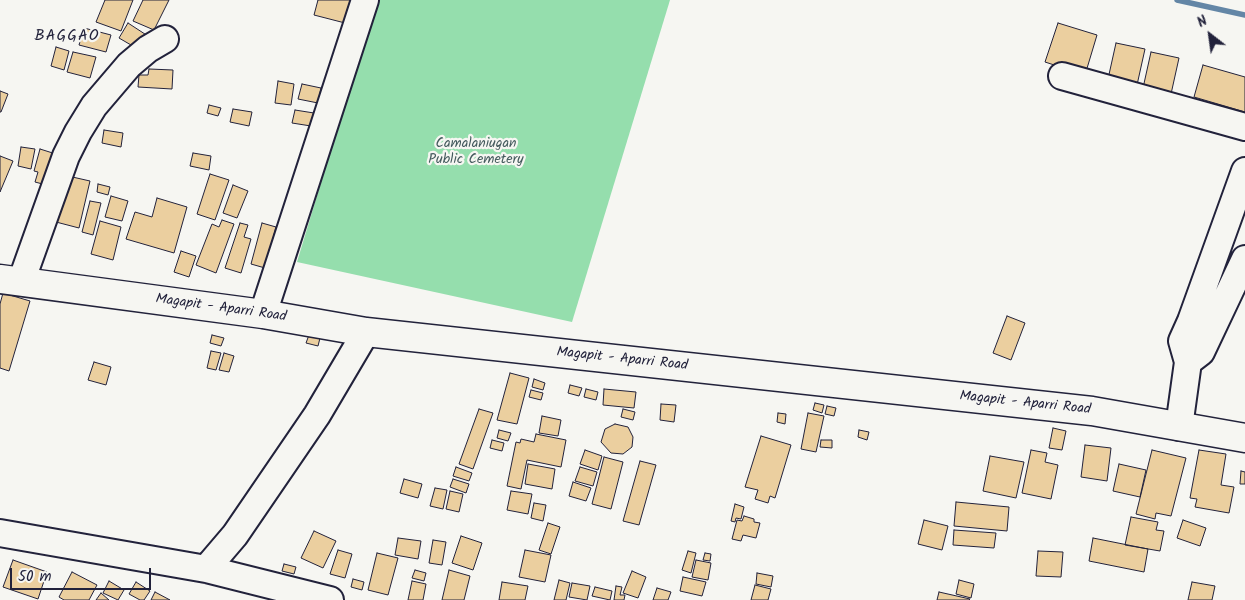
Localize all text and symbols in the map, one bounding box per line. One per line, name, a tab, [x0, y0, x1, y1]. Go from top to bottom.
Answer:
north arrow	[1185, 10, 1235, 60]
text: N	[1193, 10, 1212, 34]
district label: BAGGAO	[34, 27, 100, 47]
park label: Camalaniugan Public Cemetery	[428, 137, 524, 170]
street label: Magapit - Aparri Road	[154, 291, 288, 327]
street label: Magapit - Aparri Road	[555, 345, 689, 375]
street label: Magapit - Aparri Road	[958, 389, 1092, 419]
scale bar	[12, 558, 154, 590]
text: 50 m	[18, 565, 52, 589]

